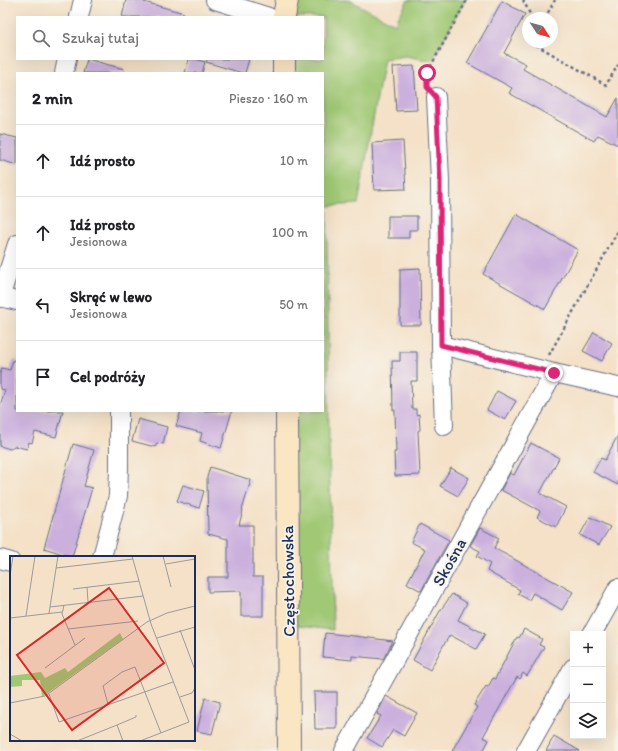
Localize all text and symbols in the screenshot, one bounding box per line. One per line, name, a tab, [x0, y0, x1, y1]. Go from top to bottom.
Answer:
north arrow	[522, 12, 558, 48]
search box	[16, 16, 324, 60]
icon: search	[30, 27, 52, 49]
text: Szukaj tutaj	[62, 29, 139, 47]
route start	[418, 64, 436, 82]
text: 2 min	[32, 88, 72, 108]
text: Pieszo · 160 m	[229, 91, 308, 106]
icon: ahead	[32, 150, 54, 172]
text: Idź prosto	[70, 152, 135, 170]
text: 10 m	[280, 153, 308, 168]
text: Idź prosto	[70, 216, 135, 234]
icon: ahead	[32, 222, 54, 244]
text: 100 m	[272, 225, 308, 240]
text: Jesionowa	[70, 234, 127, 249]
text: Skręć w lewo	[70, 288, 152, 306]
icon: left	[32, 294, 54, 316]
text: 50 m	[279, 297, 308, 312]
text: Jesionowa	[70, 306, 127, 321]
route end	[545, 364, 563, 382]
icon: arrive	[32, 366, 54, 388]
text: Cel podróży	[70, 368, 145, 386]
street label: Częstochowska	[277, 525, 299, 637]
street label: Skośna	[428, 534, 470, 590]
inset map	[10, 556, 195, 741]
map controls	[570, 631, 606, 739]
button: +	[570, 631, 606, 667]
button: −	[570, 667, 606, 703]
button: layers	[570, 703, 606, 739]

